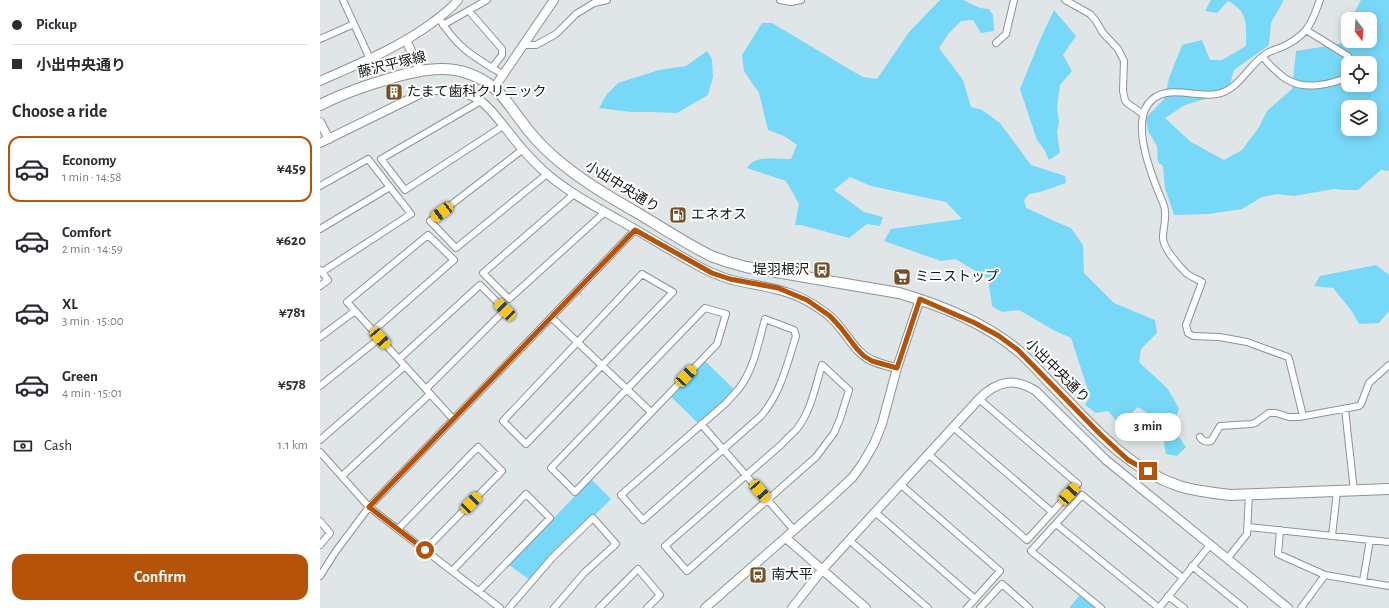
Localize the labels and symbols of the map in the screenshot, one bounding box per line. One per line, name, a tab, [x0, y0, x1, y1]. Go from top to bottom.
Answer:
north arrow	[1341, 12, 1377, 48]
street label: 藤沢平塚線	[356, 49, 428, 80]
building icon: たまて歯科クリニック	[384, 82, 404, 102]
place label: たまて歯科クリニック	[407, 84, 547, 99]
street label: 小出中央通り	[583, 158, 662, 215]
car	[429, 200, 455, 224]
fuel station icon: エネオス	[668, 205, 688, 225]
place label: エネオス	[691, 208, 747, 222]
bus stop icon: 堤羽根沢	[812, 260, 832, 280]
place label: 堤羽根沢	[753, 262, 809, 277]
supermarket icon: ミニストップ	[892, 267, 912, 287]
place label: ミニストップ	[915, 269, 999, 284]
car	[492, 297, 518, 323]
car	[368, 325, 392, 351]
street label: 小出中央通り	[1022, 336, 1092, 406]
car	[673, 363, 699, 389]
callout: 3 min	[1115, 413, 1181, 441]
route end	[1139, 462, 1157, 480]
car	[748, 478, 772, 504]
car	[1057, 481, 1081, 507]
car	[458, 490, 484, 516]
route start	[416, 541, 434, 559]
bus stop icon: 南大平	[748, 565, 768, 585]
place label: 南大平	[771, 567, 813, 582]

